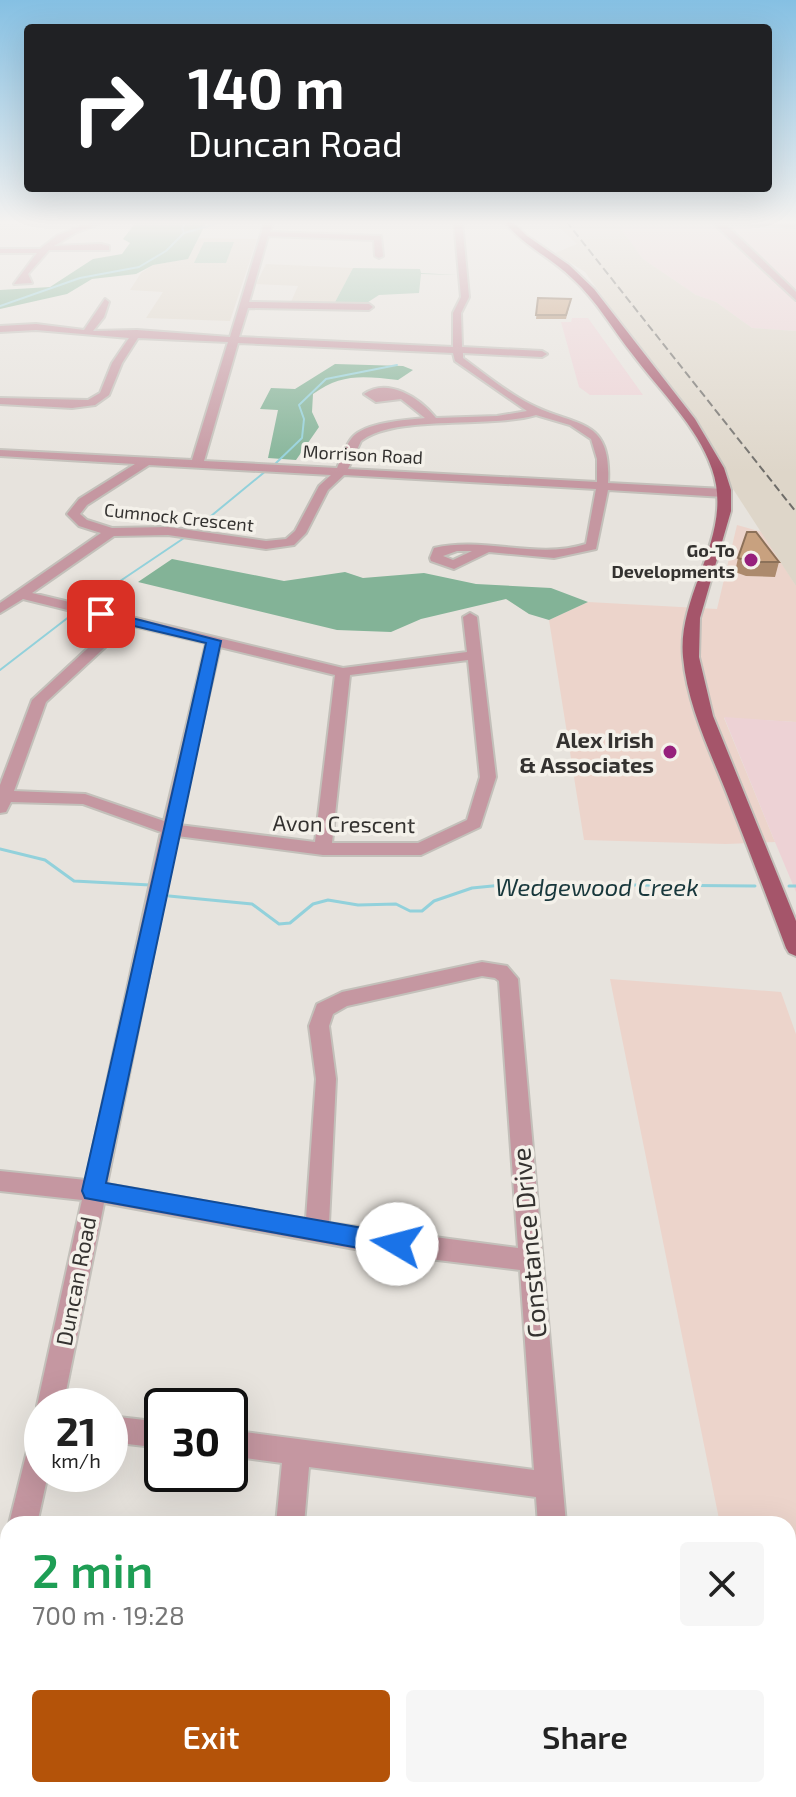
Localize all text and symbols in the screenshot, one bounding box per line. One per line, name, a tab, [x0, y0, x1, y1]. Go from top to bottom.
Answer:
text: 140 m	[188, 53, 345, 120]
icon: right	[56, 56, 160, 160]
text: Duncan Road	[188, 121, 403, 164]
street label: Morrison Road	[302, 440, 424, 468]
street label: Cumnock Crescent	[103, 498, 255, 536]
place label: Go-To Developments	[611, 539, 735, 582]
marker: Go-To Developments	[742, 551, 760, 569]
pin	[67, 580, 135, 648]
icon: arrive	[79, 592, 123, 636]
place label: Alex Irish & Associates	[519, 726, 654, 777]
marker: Alex Irish & Associates	[661, 743, 679, 761]
street label: Avon Crescent	[272, 809, 416, 837]
water label: Wedgewood Creek	[495, 872, 699, 901]
street label: Constance Drive	[504, 1146, 552, 1340]
position arrow	[355, 1202, 439, 1286]
street label: Duncan Road	[50, 1214, 100, 1348]
speed limit sign: 30	[144, 1388, 248, 1492]
text: 21	[56, 1406, 96, 1454]
text: km/h	[51, 1448, 101, 1472]
text: 2 min	[32, 1540, 153, 1598]
button: close	[680, 1542, 764, 1626]
text: 700 m · 19:28	[32, 1599, 185, 1630]
button: Exit	[32, 1690, 390, 1782]
button: Share	[406, 1690, 764, 1782]

